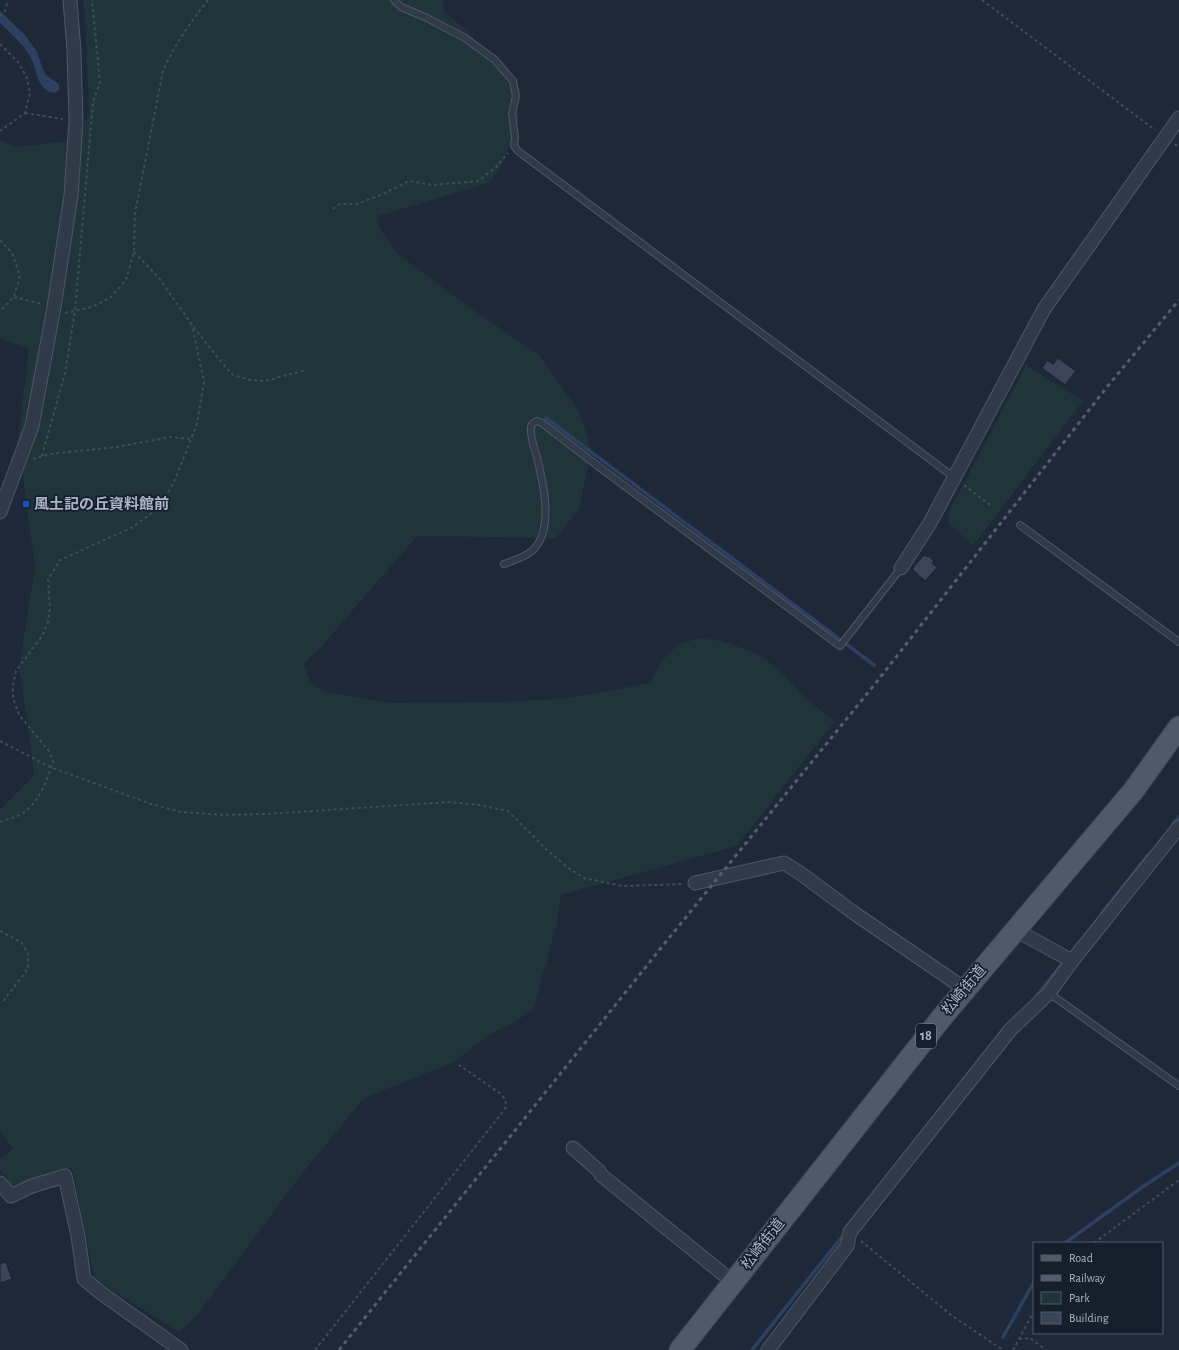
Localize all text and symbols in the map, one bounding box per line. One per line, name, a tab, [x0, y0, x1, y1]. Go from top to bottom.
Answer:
place label: 風土記の丘資料館前	[34, 495, 169, 512]
marker: 風土記の丘資料館前	[21, 499, 31, 509]
street label: 松崎街道	[938, 962, 989, 1018]
road number: 18	[916, 1024, 936, 1048]
street label: 松崎街道	[738, 1215, 787, 1272]
legend	[1033, 1242, 1163, 1334]
text: Road	[1069, 1252, 1093, 1264]
text: Railway	[1069, 1272, 1105, 1285]
text: Park	[1069, 1292, 1090, 1304]
text: Building	[1069, 1312, 1109, 1324]

